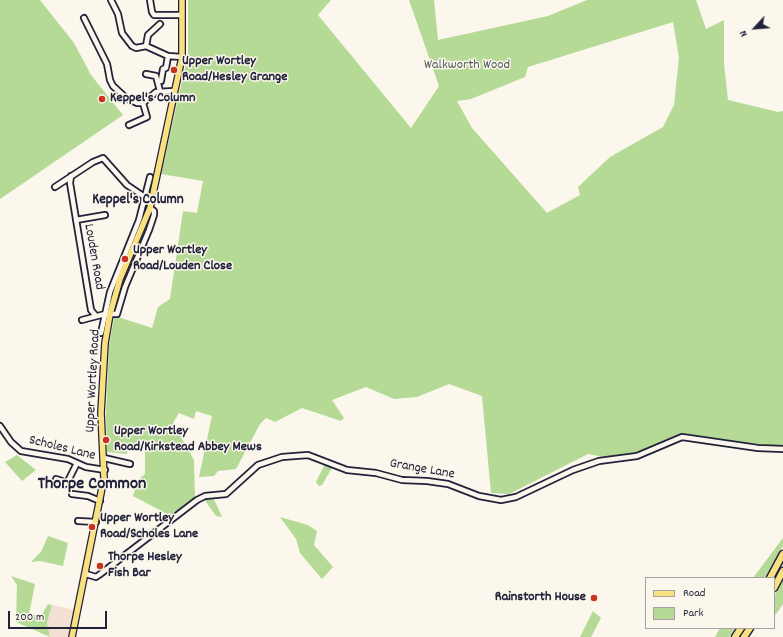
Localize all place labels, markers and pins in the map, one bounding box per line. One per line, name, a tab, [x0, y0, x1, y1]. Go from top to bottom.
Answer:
place label: Upper Wortley Road/Hesley Grange	[182, 54, 287, 86]
marker: Upper Wortley Road/Hesley Grange	[169, 65, 179, 75]
place label: Keppel's Column	[110, 91, 195, 107]
marker: Keppel's Column	[97, 94, 107, 104]
place label: Upper Wortley Road/Louden Close	[133, 243, 232, 276]
marker: Upper Wortley Road/Louden Close	[120, 254, 130, 264]
place label: Upper Wortley Road/Kirkstead Abbey Mews	[114, 424, 262, 456]
marker: Upper Wortley Road/Kirkstead Abbey Mews	[101, 435, 111, 445]
place label: Upper Wortley Road/Scholes Lane	[100, 511, 198, 544]
marker: Upper Wortley Road/Scholes Lane	[87, 522, 97, 532]
place label: Thorpe Hesley Fish Bar	[108, 550, 182, 582]
marker: Thorpe Hesley Fish Bar	[95, 561, 105, 571]
place label: Rainstorth House	[495, 590, 586, 606]
marker: Rainstorth House	[589, 593, 599, 603]

